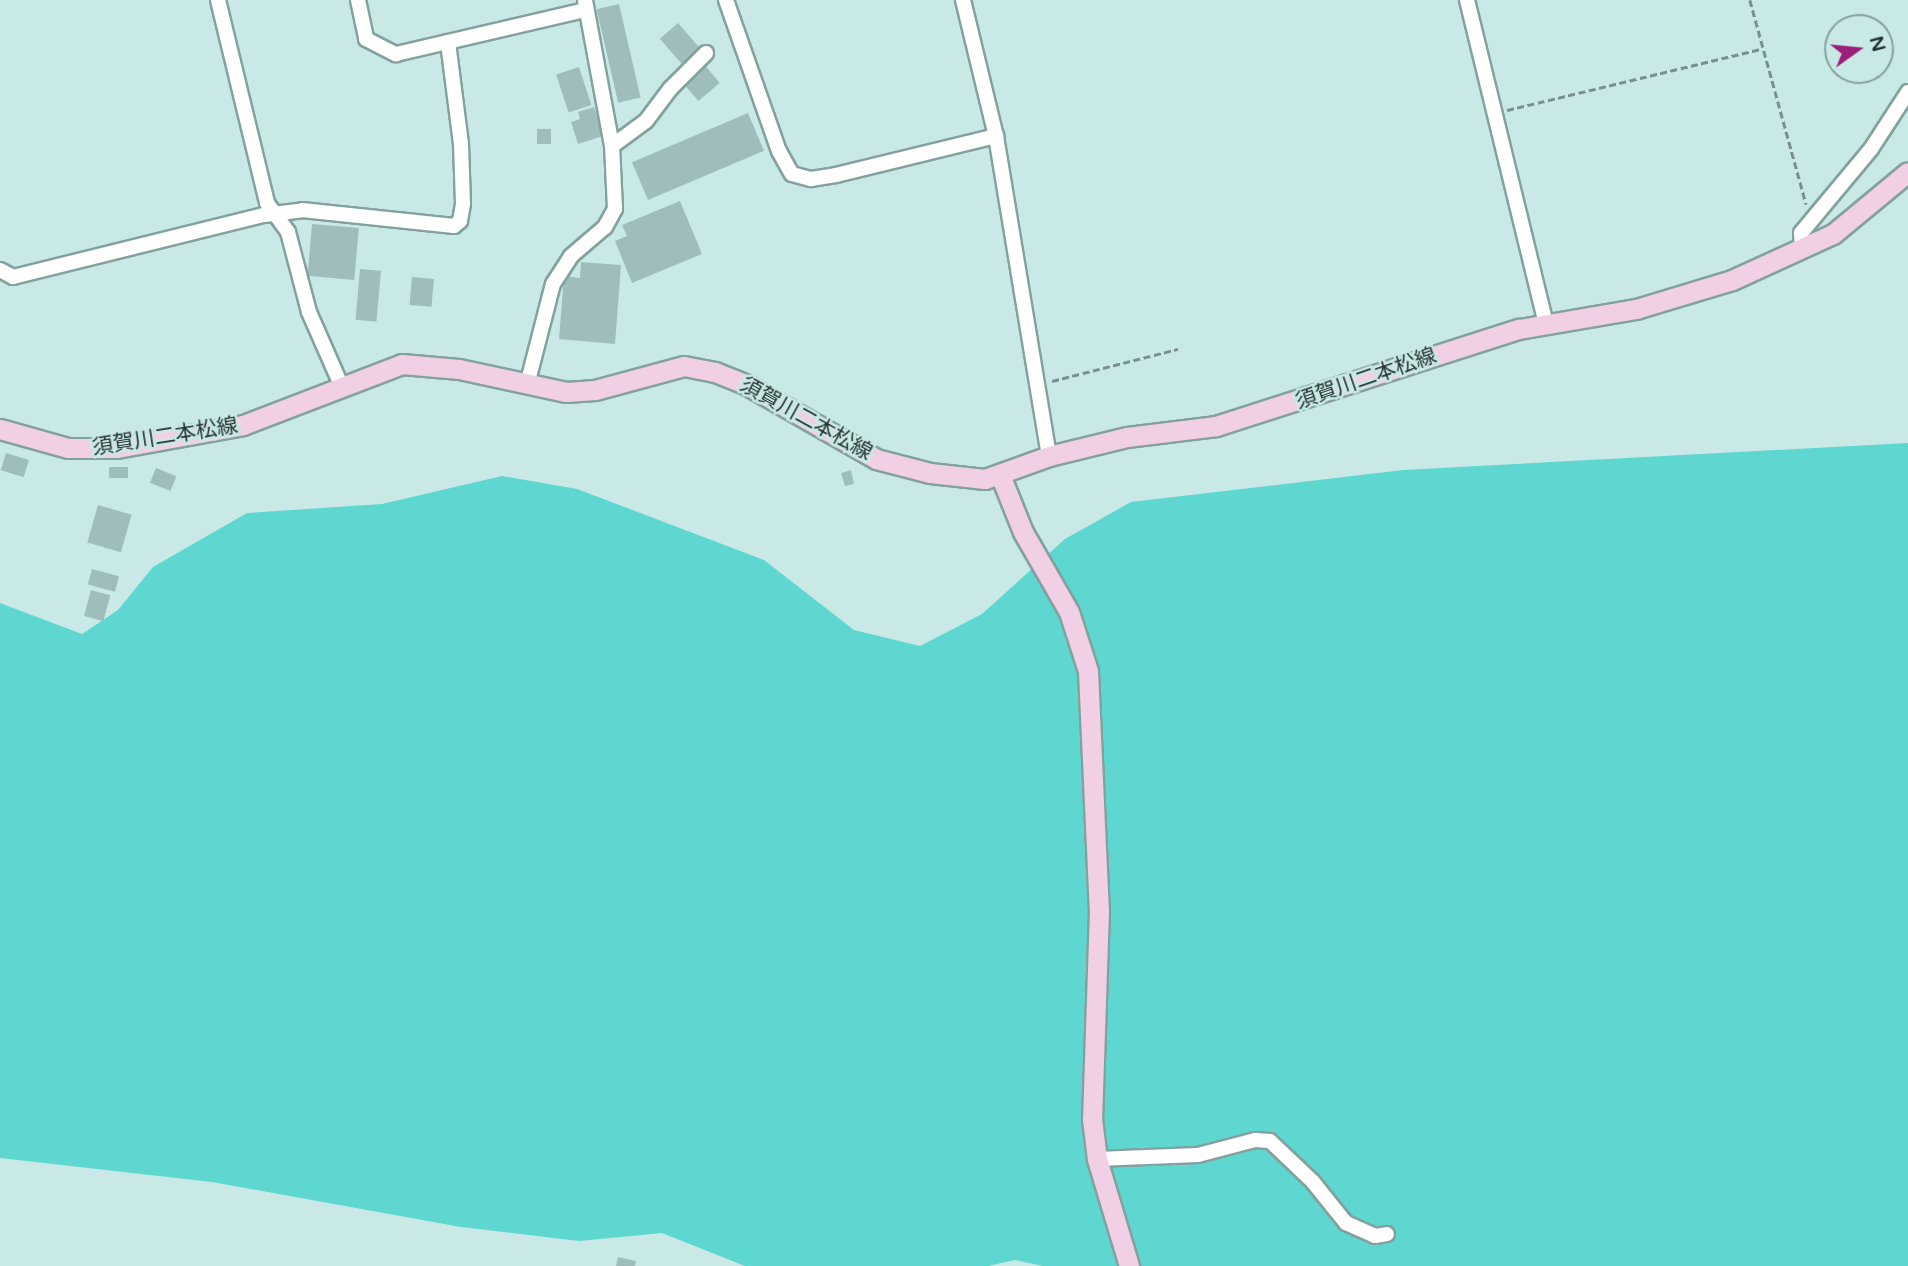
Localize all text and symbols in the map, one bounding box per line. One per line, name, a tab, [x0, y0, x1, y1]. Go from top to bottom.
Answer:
north arrow	[1824, 14, 1894, 84]
text: N	[1865, 34, 1890, 54]
street label: 須賀川二本松線	[1292, 343, 1440, 415]
street label: 須賀川二本松線	[736, 372, 876, 466]
street label: 須賀川二本松線	[90, 413, 240, 461]

